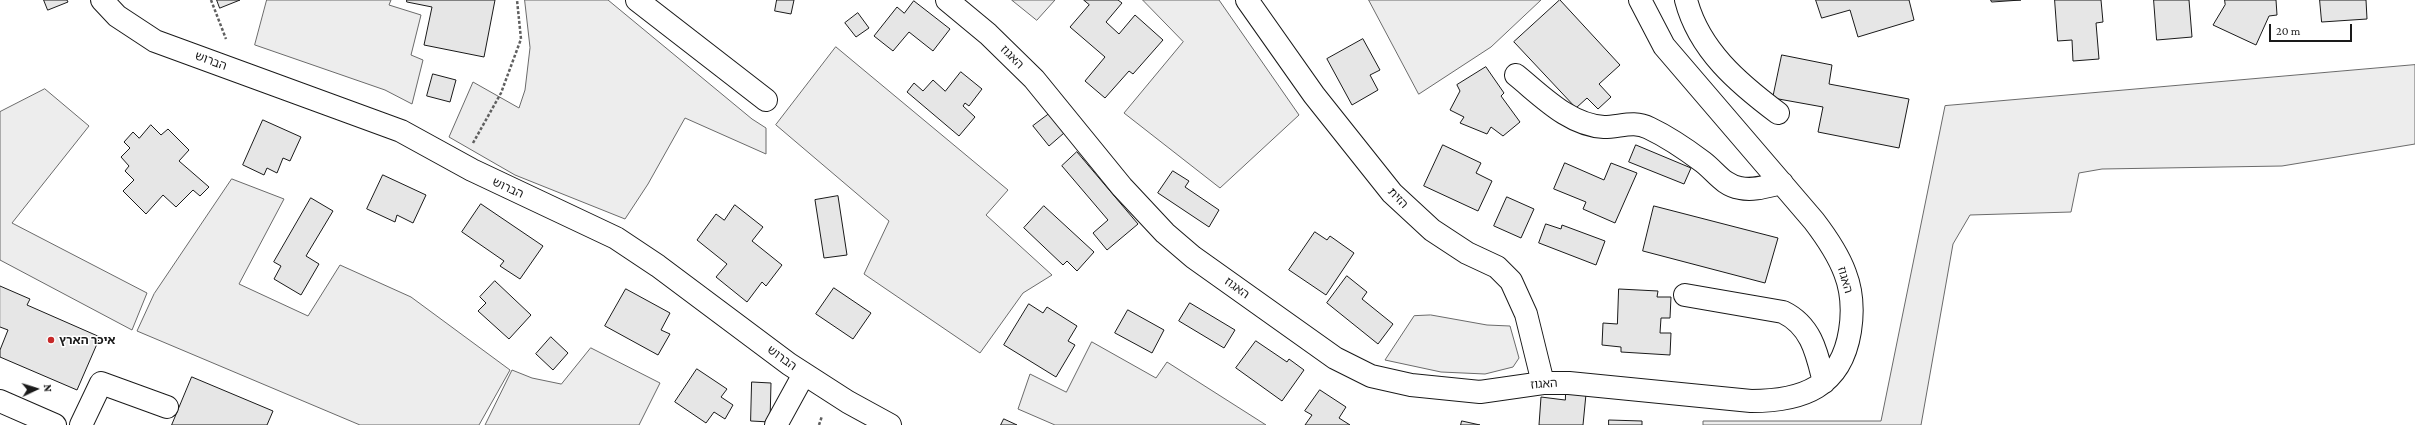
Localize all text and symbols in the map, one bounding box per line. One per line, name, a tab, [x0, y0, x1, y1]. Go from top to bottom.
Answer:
scale bar	[2271, 16, 2354, 42]
text: 20 m	[2276, 24, 2300, 38]
street label: האגוז	[997, 42, 1027, 72]
street label: הברוש	[193, 49, 229, 73]
street label: הברוש	[490, 175, 526, 201]
street label: הזית	[1385, 185, 1411, 211]
street label: האגוז	[1834, 265, 1856, 295]
street label: האגוז	[1222, 274, 1252, 302]
place label: איכר הארץ	[59, 333, 115, 347]
marker: איכר הארץ	[46, 335, 56, 345]
street label: הברוש	[765, 343, 799, 373]
north arrow	[16, 369, 56, 409]
street label: האגוז	[1530, 376, 1558, 392]
text: N	[42, 384, 54, 392]

